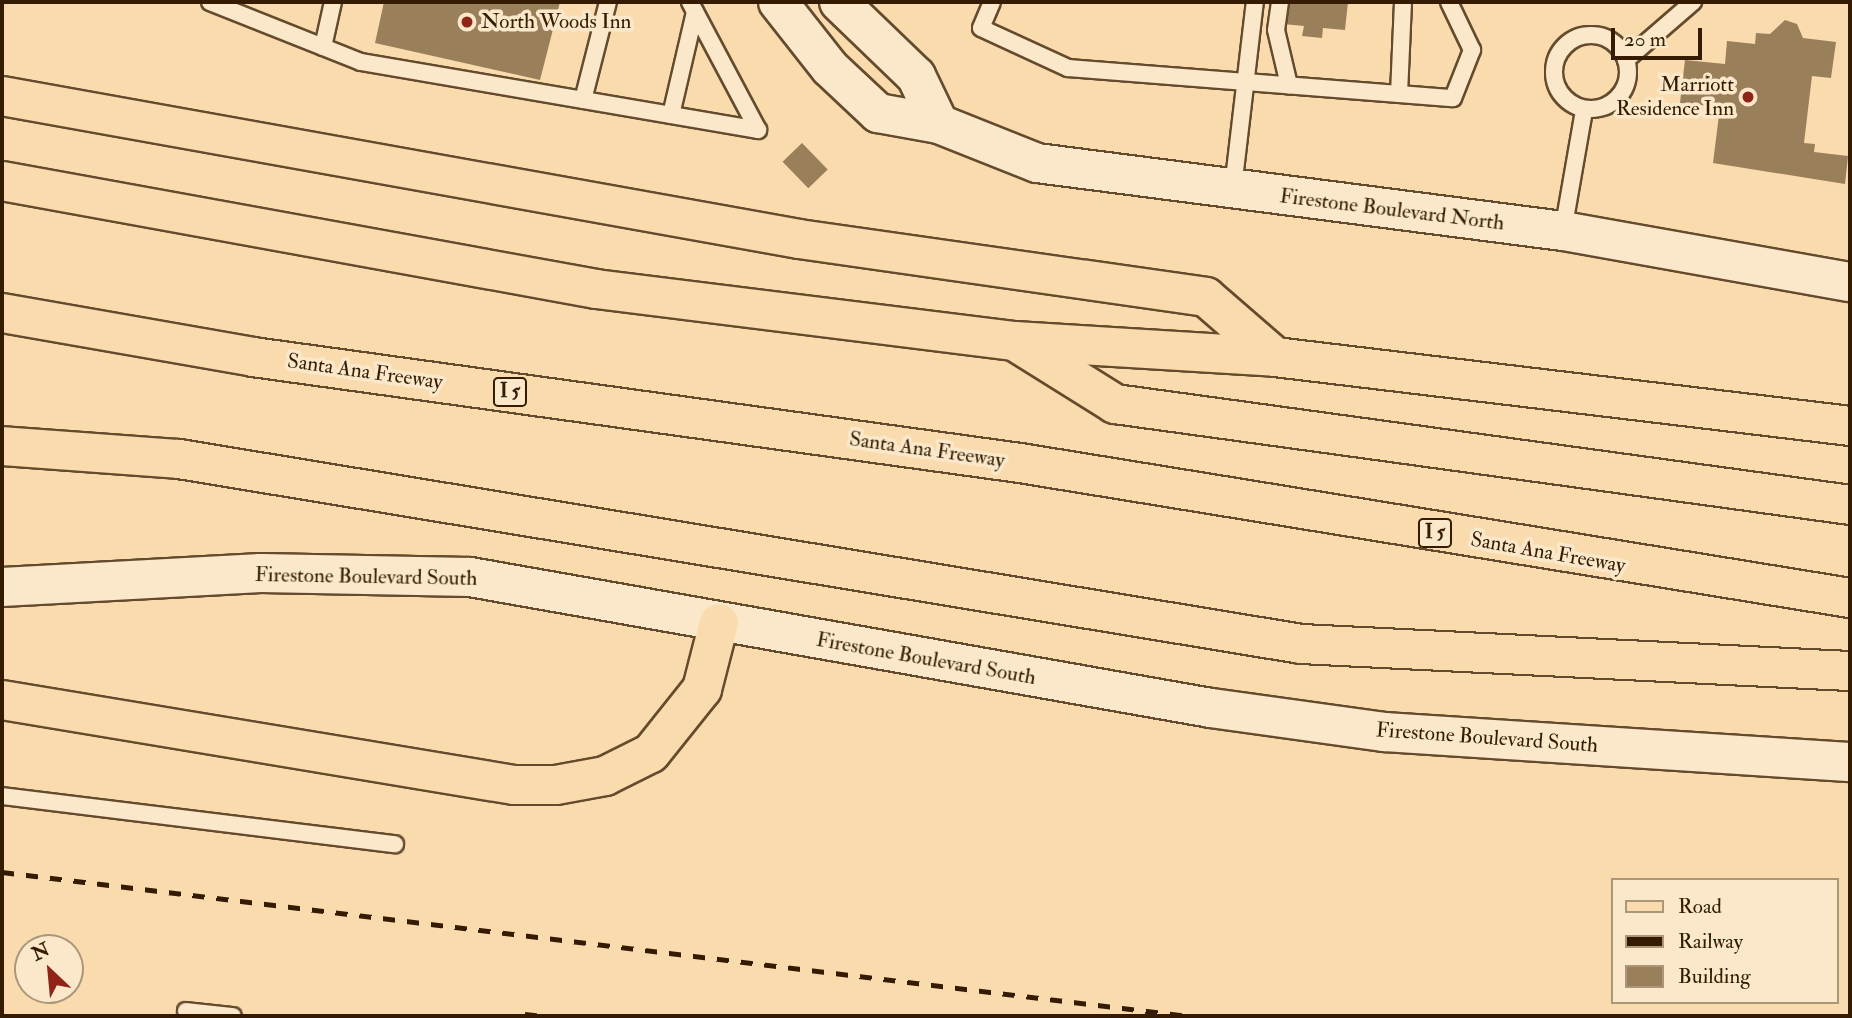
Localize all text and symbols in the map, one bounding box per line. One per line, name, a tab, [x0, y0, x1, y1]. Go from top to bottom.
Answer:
place label: North Woods Inn	[481, 9, 631, 35]
marker: North Woods Inn	[459, 14, 475, 30]
scale bar	[1614, 14, 1705, 58]
text: 20 m	[1624, 26, 1666, 53]
place label: Marriott Residence Inn	[1616, 72, 1734, 122]
marker: Marriott Residence Inn	[1740, 89, 1756, 105]
street label: Firestone Boulevard North	[1278, 184, 1506, 236]
street label: Santa Ana Freeway	[286, 349, 444, 395]
road number: I 5	[492, 376, 528, 408]
street label: Santa Ana Freeway	[848, 427, 1006, 473]
road number: I 5	[1418, 518, 1452, 548]
street label: Santa Ana Freeway	[1469, 527, 1627, 579]
street label: Firestone Boulevard South	[255, 562, 477, 592]
street label: Firestone Boulevard South	[814, 627, 1038, 691]
street label: Firestone Boulevard South	[1375, 718, 1599, 758]
legend	[1610, 878, 1838, 1004]
text: Road	[1678, 893, 1722, 920]
text: Railway	[1678, 928, 1743, 955]
north arrow	[14, 934, 84, 1004]
text: N	[28, 937, 54, 966]
text: Building	[1678, 963, 1751, 990]

